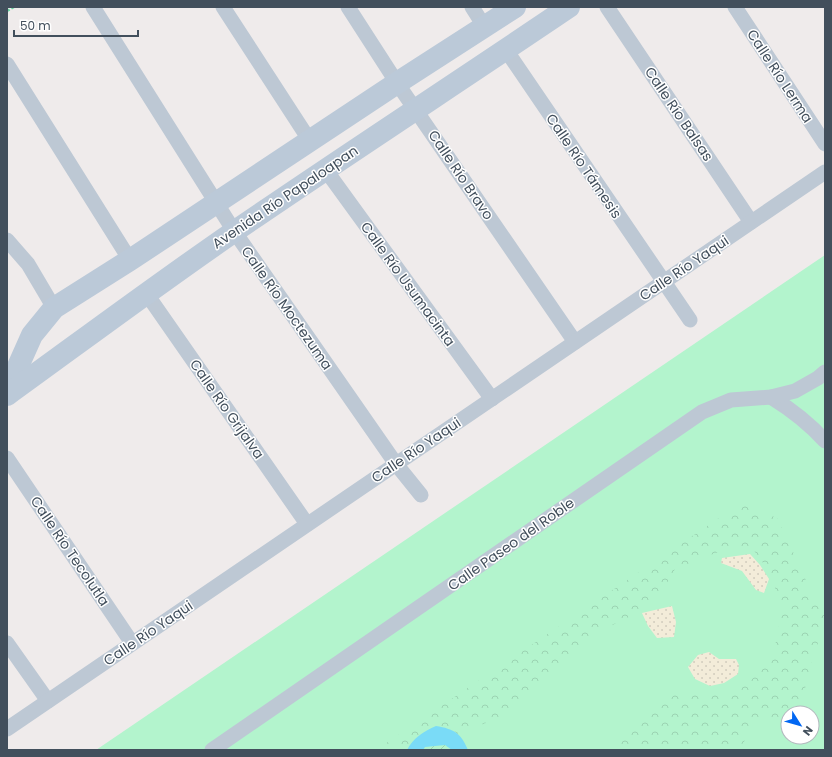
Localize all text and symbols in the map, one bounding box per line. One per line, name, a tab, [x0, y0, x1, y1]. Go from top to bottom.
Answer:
scale bar	[14, 12, 138, 38]
text: 50 m	[20, 17, 51, 34]
street label: Calle Río Lerma	[742, 25, 818, 127]
street label: Calle Río Balsas	[640, 63, 718, 165]
street label: Calle Río Támesis	[541, 110, 627, 222]
street label: Calle Río Bravo	[424, 126, 498, 224]
street label: Avenida Río Papaloapan	[208, 141, 362, 253]
street label: Calle Río Usumacinta	[356, 218, 460, 350]
street label: Calle Río Yaqui	[635, 231, 733, 305]
street label: Calle Río Moctezuma	[237, 242, 337, 374]
street label: Calle Río Grijalva	[185, 355, 269, 463]
street label: Calle Río Yaqui	[367, 413, 465, 487]
street label: Calle Río Tecolutla	[26, 492, 114, 610]
street label: Calle Paseo del Roble	[444, 493, 579, 595]
street label: Calle Río Yaqui	[99, 596, 197, 670]
north arrow	[780, 705, 820, 745]
text: N	[799, 723, 817, 739]

